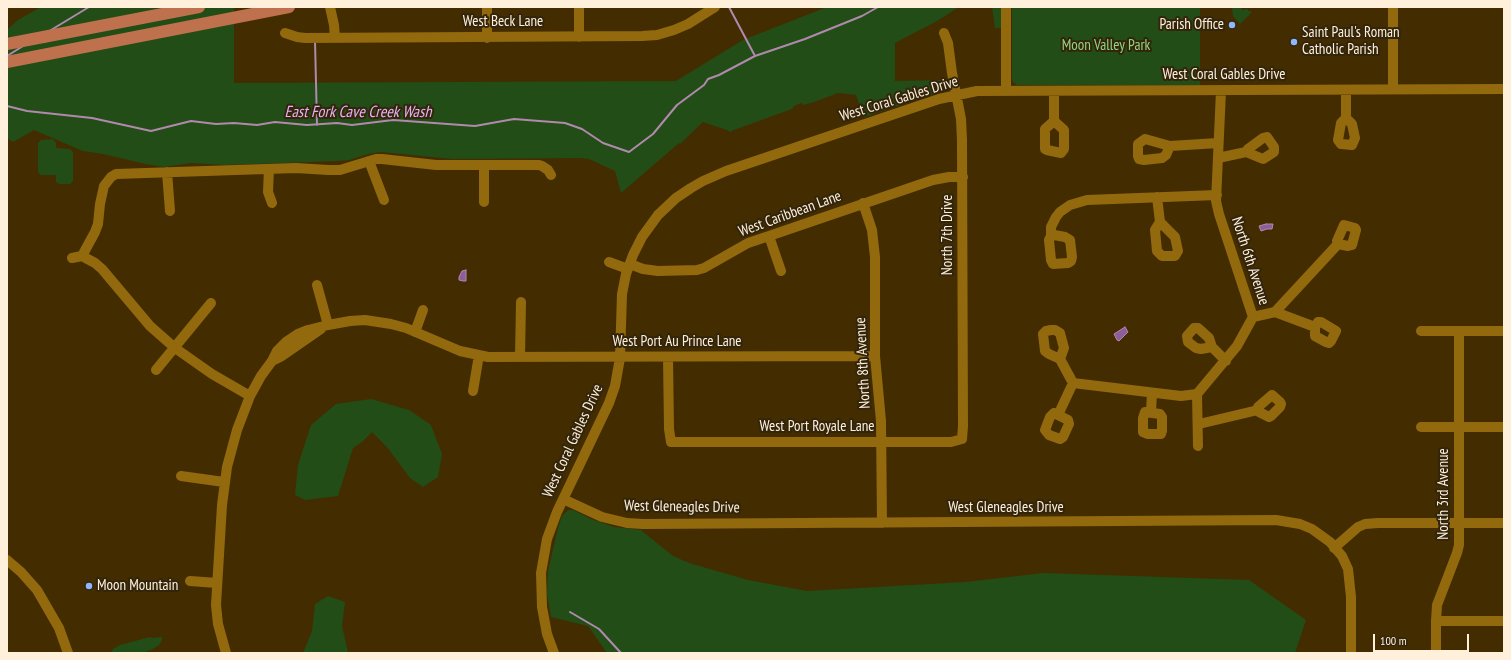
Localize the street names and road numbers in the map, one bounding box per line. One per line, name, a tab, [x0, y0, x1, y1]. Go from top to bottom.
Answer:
street label: West Beck Lane	[463, 13, 543, 31]
street label: West Coral Gables Drive	[1163, 66, 1285, 84]
street label: West Coral Gables Drive	[838, 72, 960, 126]
street label: West Caribbean Lane	[736, 187, 844, 241]
street label: North 7th Drive	[939, 195, 957, 275]
street label: North 6th Avenue	[1227, 215, 1273, 307]
street label: North 8th Avenue	[852, 317, 874, 409]
street label: West Port Au Prince Lane	[612, 333, 742, 351]
street label: West Coral Gables Drive	[539, 381, 607, 501]
street label: West Port Royale Lane	[760, 418, 874, 436]
street label: North 3rd Avenue	[1435, 448, 1453, 540]
street label: West Gleneagles Drive	[624, 497, 740, 517]
street label: West Gleneagles Drive	[948, 499, 1064, 517]

